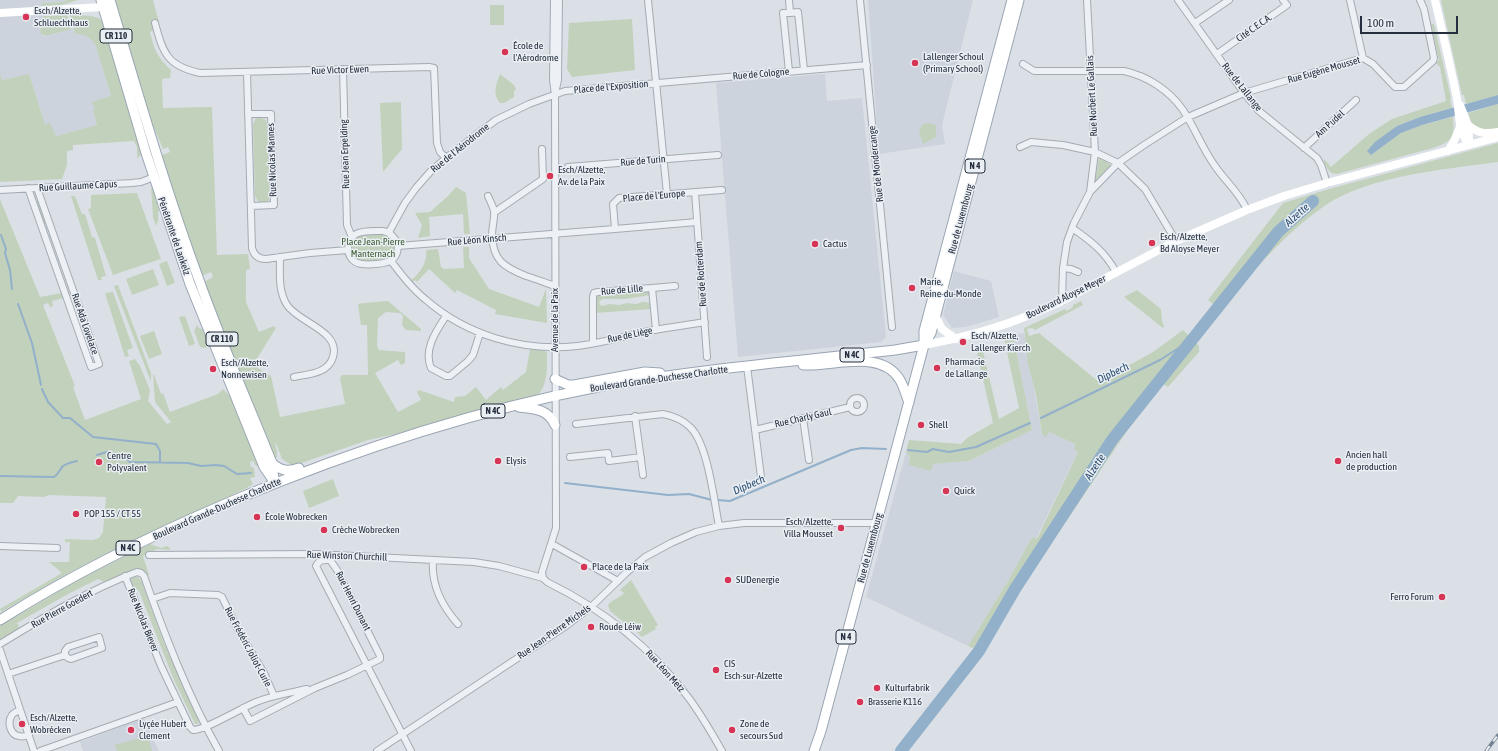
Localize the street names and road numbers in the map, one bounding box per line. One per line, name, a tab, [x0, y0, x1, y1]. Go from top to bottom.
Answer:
street label: Cité C.E.C.A.	[1234, 11, 1274, 45]
road number: CR 110	[100, 29, 132, 43]
street label: Rue Eugène Mousset	[1286, 54, 1362, 86]
street label: Rue Norbert Le Gallais	[1084, 55, 1100, 137]
street label: Rue de Lallange	[1219, 60, 1265, 114]
street label: Rue Victor Ewen	[311, 63, 369, 77]
street label: Rue de Cologne	[732, 66, 790, 82]
street label: Place de l'Exposition	[573, 78, 649, 96]
street label: Am Pudel	[1313, 108, 1347, 140]
street label: Rue Jean Erpelding	[338, 119, 352, 189]
street label: Rue de l'Aérodrome	[428, 121, 492, 175]
street label: Rue Nicolas Mannes	[265, 123, 279, 197]
street label: Rue de Mondercange	[866, 125, 886, 203]
street label: Rue de Turin	[620, 153, 666, 169]
road number: N 4	[965, 159, 985, 173]
street label: Rue Guillaume Capus	[39, 178, 117, 194]
street label: Rue de Luxembourg	[946, 183, 976, 255]
street label: Place de l'Europe	[622, 187, 686, 205]
street label: Pénétrante de Lankelz	[155, 195, 193, 277]
street label: Rue Léon Kinsch	[447, 231, 507, 249]
street label: Rue de Rotterdam	[693, 241, 709, 307]
street label: Boulevard Aloyse Meyer	[1024, 272, 1108, 322]
street label: Rue de Lille	[600, 282, 644, 298]
street label: Avenue de la Paix	[549, 288, 561, 352]
street label: Rue Ada Lovelace	[69, 292, 101, 356]
street label: Rue de Liège	[606, 324, 654, 346]
road number: CR 110	[206, 332, 238, 346]
road number: N 4C	[840, 348, 864, 362]
street label: Boulevard Grande-Duchesse Charlotte	[589, 363, 729, 395]
road number: N 4C	[481, 404, 505, 418]
street label: Rue Charly Gaul	[773, 406, 833, 430]
street label: Boulevard Grande-Duchesse Charlotte	[151, 475, 283, 543]
street label: Rue de Luxembourg	[855, 512, 885, 584]
road number: N 4C	[116, 541, 140, 555]
street label: Rue Winston Churchill	[306, 549, 388, 563]
street label: Rue Henri Dunant	[333, 569, 373, 633]
street label: Rue Nicolas Biever	[125, 586, 161, 654]
street label: Rue Pierre Goedert	[29, 587, 95, 631]
street label: Rue Jean-Pierre Michels	[515, 602, 593, 662]
street label: Rue Frédéric Joliot-Curie	[222, 605, 274, 689]
road number: N 4	[836, 630, 856, 644]
street label: Rue Léon Metz	[643, 647, 687, 695]

